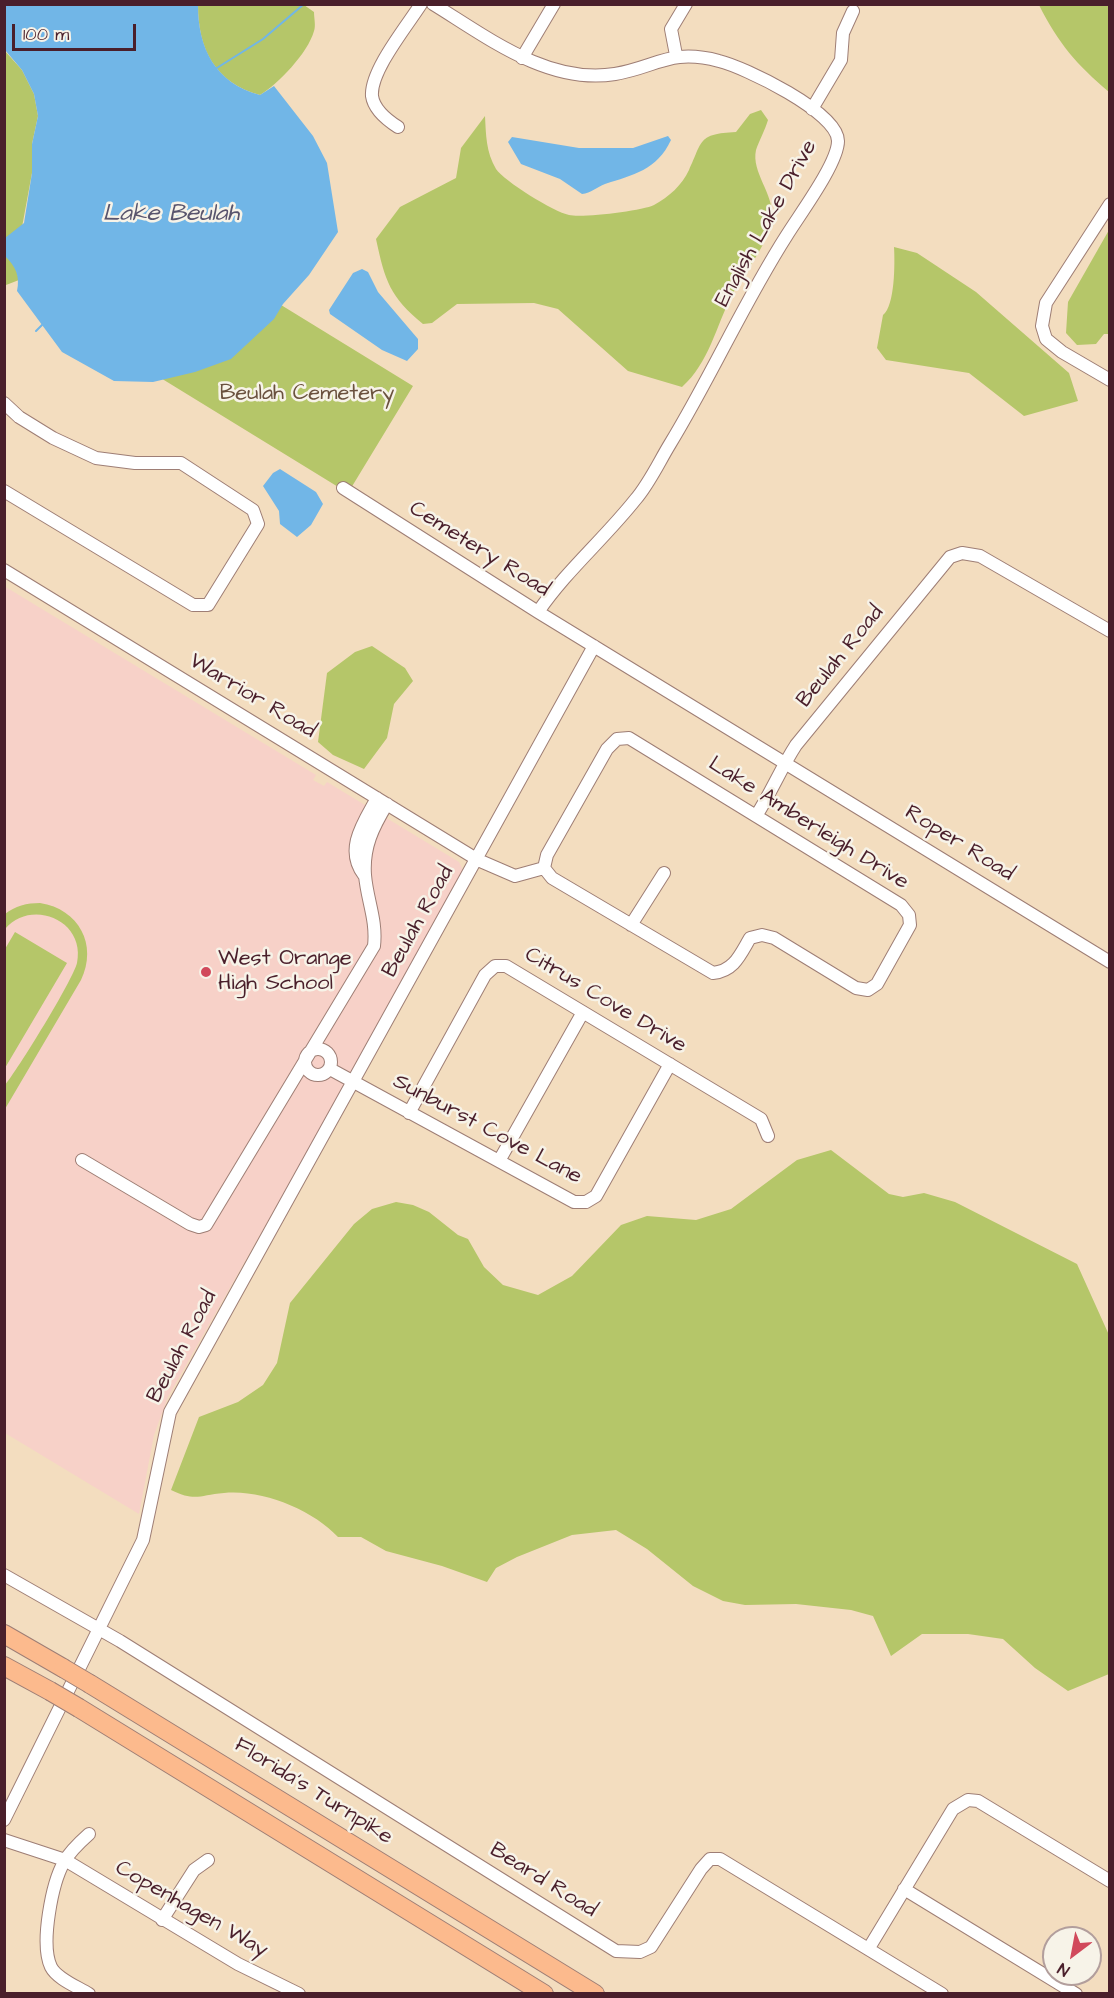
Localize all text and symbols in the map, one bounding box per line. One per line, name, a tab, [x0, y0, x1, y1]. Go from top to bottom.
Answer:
scale bar	[15, 12, 140, 50]
text: 100 m	[23, 22, 69, 47]
street label: English Lake Drive	[710, 136, 824, 312]
water label: Lake Beulah	[103, 201, 239, 229]
park label: Beulah Cemetery	[220, 381, 394, 407]
street label: Cemetery Road	[404, 496, 554, 604]
street label: Beulah Road	[792, 601, 890, 713]
street label: Warrior Road	[184, 649, 320, 745]
street label: Lake Amberleigh Drive	[703, 752, 913, 896]
street label: Roper Road	[900, 800, 1018, 888]
street label: Beulah Road	[377, 862, 461, 982]
street label: Citrus Cove Drive	[519, 942, 691, 1060]
place label: West Orange High School	[218, 946, 352, 998]
marker: West Orange High School	[199, 965, 213, 979]
street label: Sunburst Cove Lane	[388, 1069, 586, 1191]
street label: Beulah Road	[142, 1286, 224, 1408]
street label: Florida's Turnpike	[229, 1733, 397, 1851]
street label: Beard Road	[484, 1838, 602, 1924]
street label: Copenhagen Way	[110, 1856, 272, 1964]
north arrow	[1042, 1926, 1102, 1986]
text: N	[1053, 1958, 1074, 1982]

